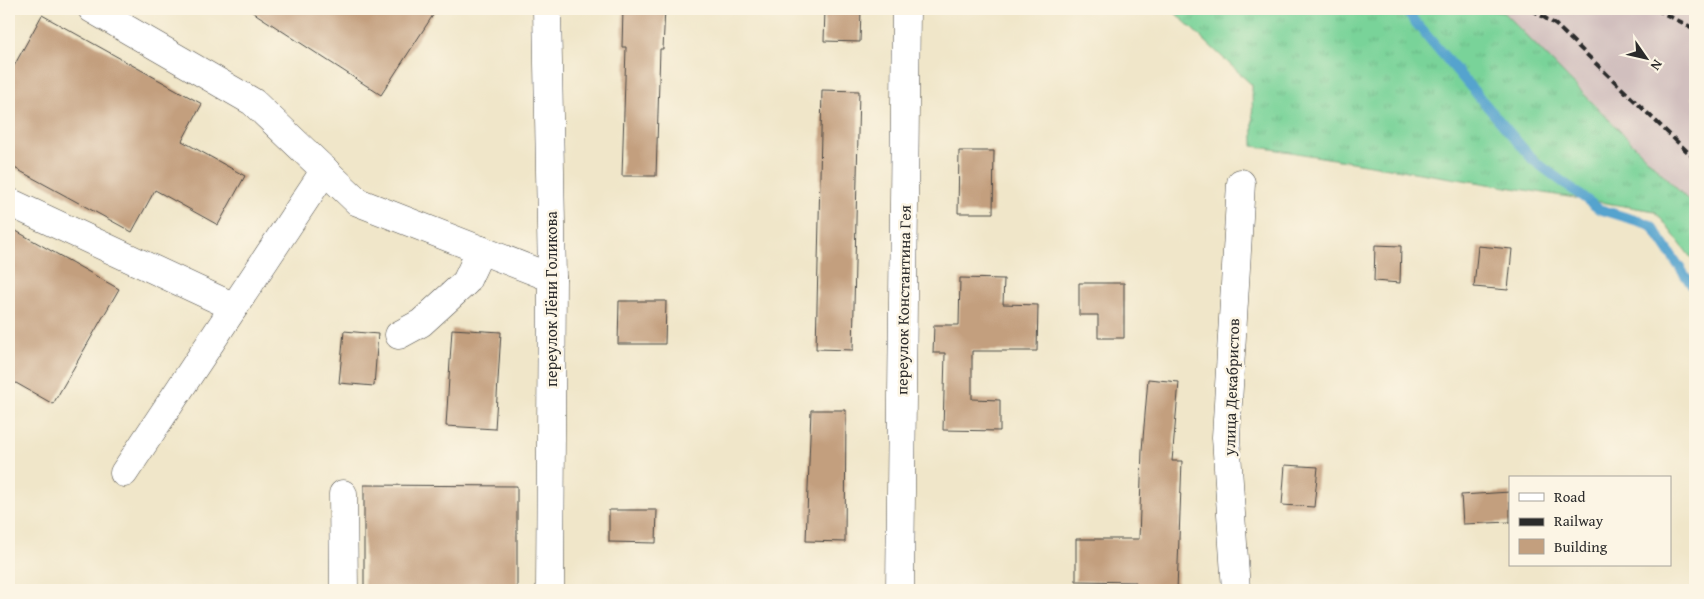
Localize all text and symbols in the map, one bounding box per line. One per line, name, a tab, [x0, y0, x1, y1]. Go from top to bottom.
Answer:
north arrow	[1622, 32, 1672, 82]
text: N	[1646, 56, 1668, 75]
street label: переулок Константина Гея	[889, 205, 917, 395]
street label: переулок Лёни Голикова	[539, 211, 563, 387]
street label: улица Декабристов	[1217, 318, 1245, 457]
legend	[1509, 476, 1672, 566]
text: Road	[1554, 486, 1585, 507]
text: Railway	[1554, 510, 1604, 531]
text: Building	[1554, 536, 1608, 557]

